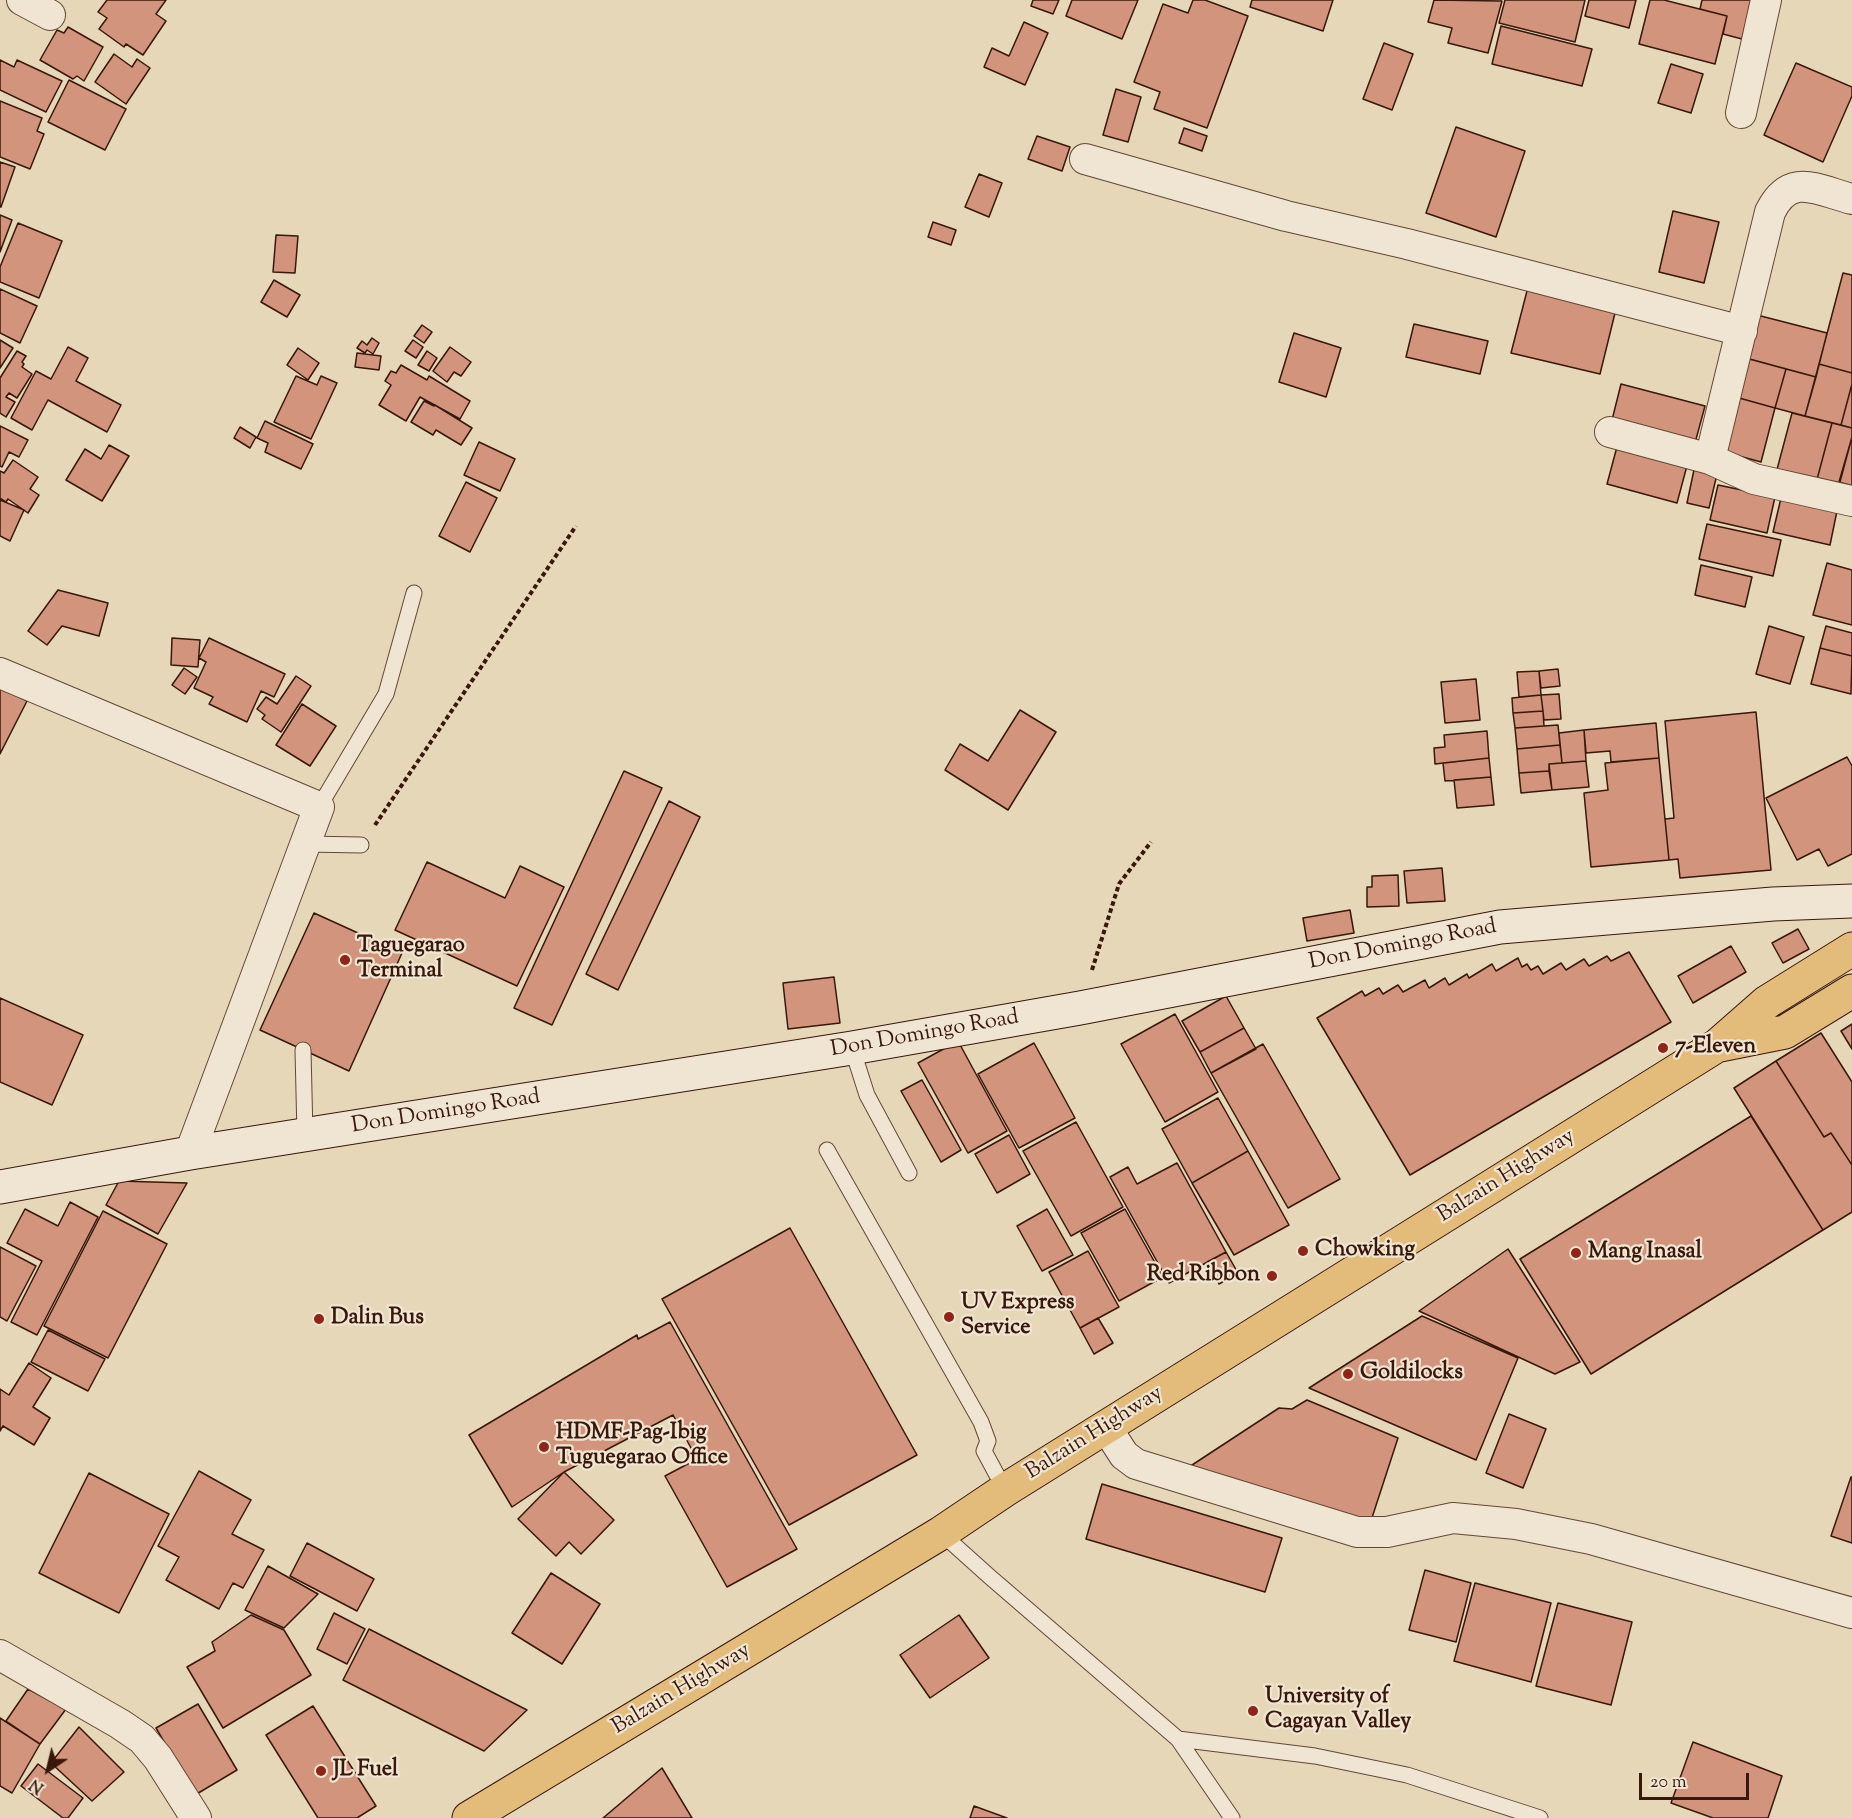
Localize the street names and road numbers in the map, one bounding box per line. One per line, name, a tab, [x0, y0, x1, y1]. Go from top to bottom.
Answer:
street label: Don Domingo Road	[1307, 915, 1499, 977]
street label: Don Domingo Road	[829, 1005, 1021, 1065]
street label: Don Domingo Road	[350, 1085, 542, 1141]
street label: Balzain Highway	[1434, 1124, 1580, 1230]
street label: Balzain Highway	[1022, 1381, 1168, 1487]
street label: Balzain Highway	[608, 1638, 756, 1742]

